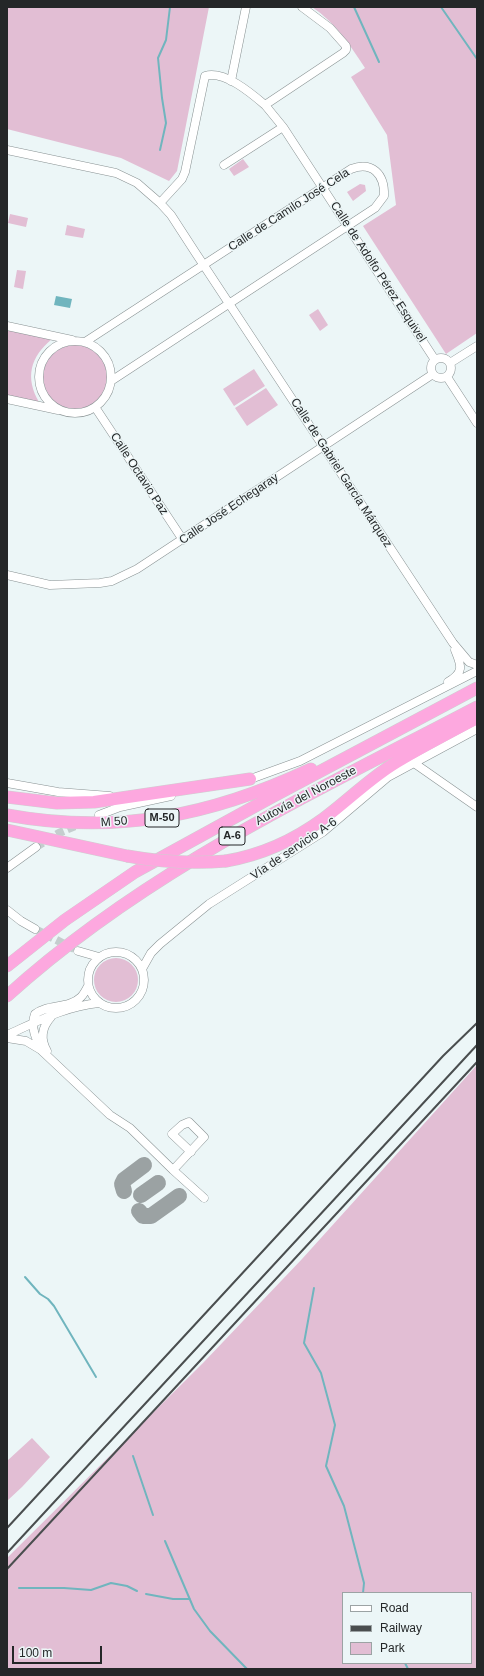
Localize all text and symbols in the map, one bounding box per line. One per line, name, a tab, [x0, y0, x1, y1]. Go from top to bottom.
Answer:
street label: Calle de Camilo José Cela	[226, 165, 352, 255]
street label: Calle de Adolfo Pérez Esquivel	[327, 199, 429, 345]
street label: Calle de Gabriel García Márquez	[287, 396, 395, 550]
street label: Calle Octavio Paz	[107, 430, 171, 518]
street label: Calle José Echegaray	[177, 470, 281, 548]
street label: Autovía del Noroeste	[253, 763, 359, 829]
road number: M-50	[145, 809, 179, 827]
street label: M 50	[100, 814, 128, 830]
street label: Vía de servicio A-6	[248, 815, 340, 883]
road number: A-6	[219, 827, 245, 845]
legend	[342, 1592, 472, 1664]
text: Road	[380, 1601, 409, 1615]
text: Railway	[380, 1621, 422, 1635]
scale bar	[14, 1638, 104, 1664]
text: Park	[380, 1641, 405, 1655]
text: 100 m	[19, 1646, 52, 1660]

